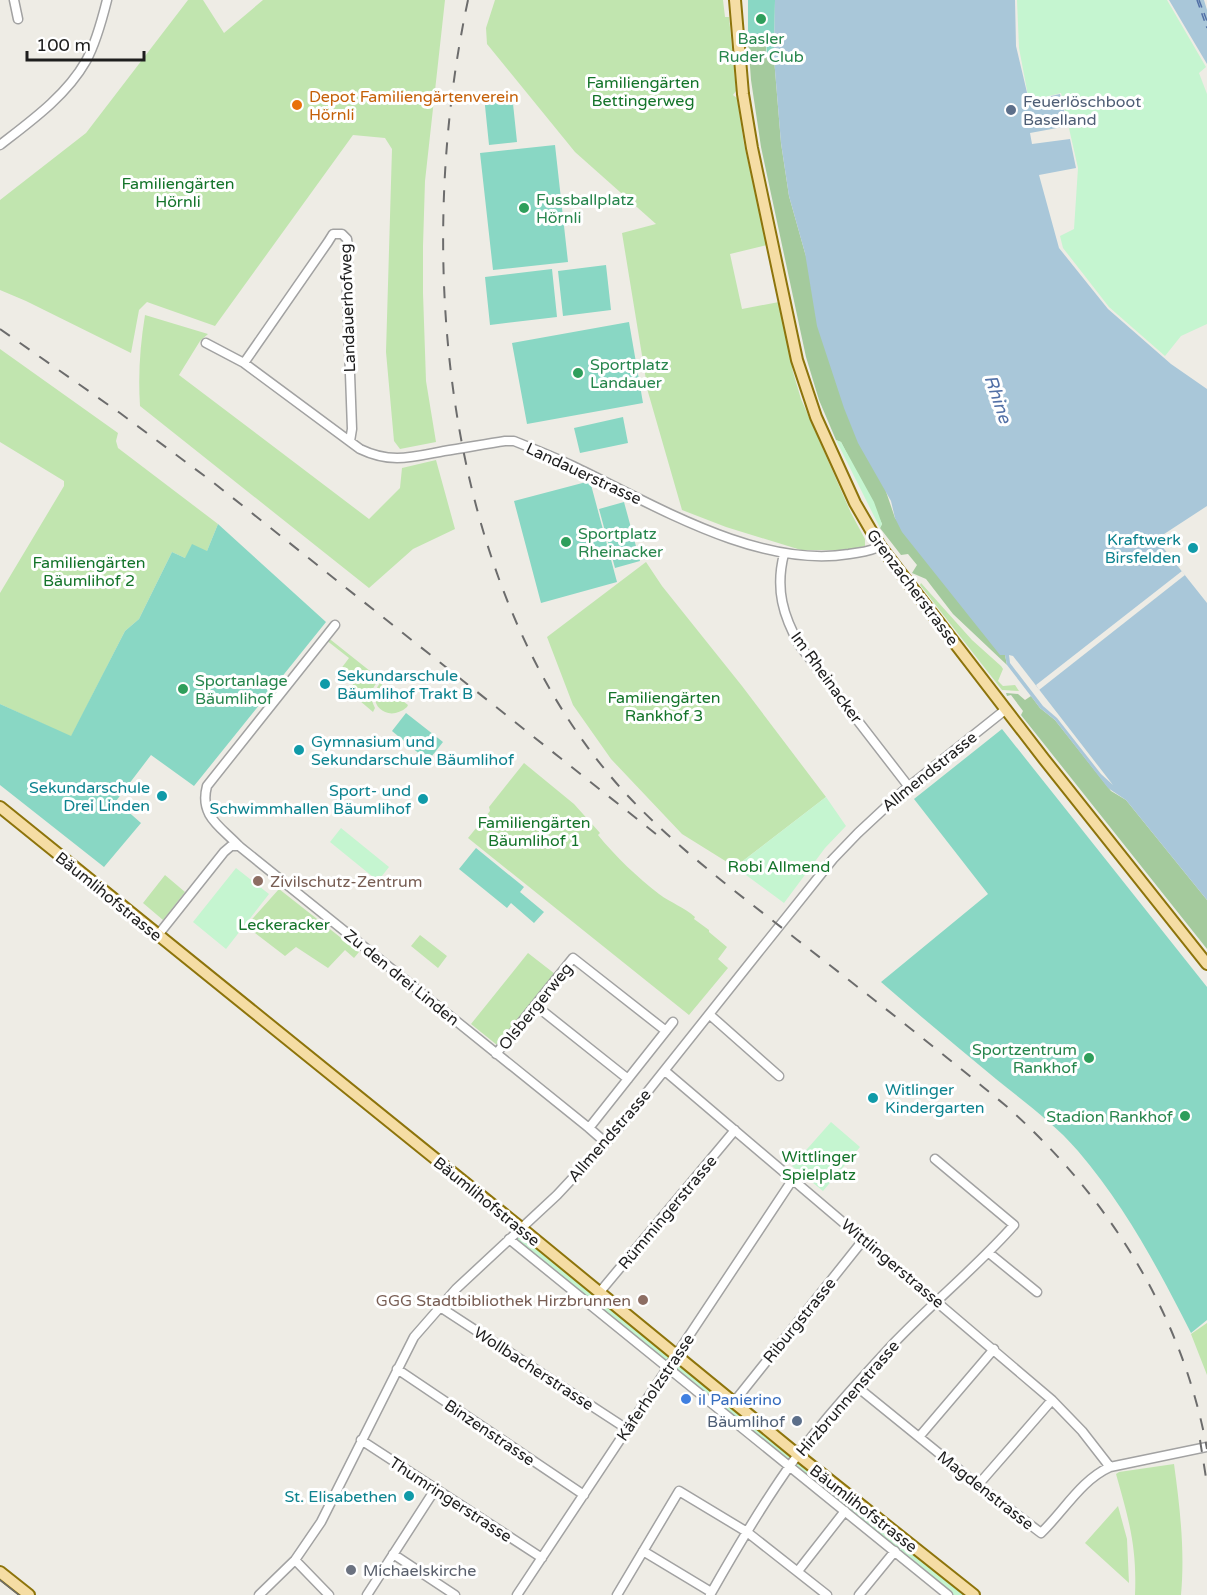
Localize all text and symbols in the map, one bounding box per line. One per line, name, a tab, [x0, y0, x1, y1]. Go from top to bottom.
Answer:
marker: Basler Ruder Club	[754, 12, 768, 26]
scale bar	[27, 24, 144, 62]
place label: Basler Ruder Club	[718, 29, 804, 67]
text: 100 m	[36, 34, 91, 56]
park label: Familiengärten Bettingerweg	[587, 73, 699, 111]
place label: Depot Familiengärtenverein Hörnli	[309, 87, 519, 125]
place label: Feuerlöschboot Baselland	[1023, 92, 1141, 130]
marker: Depot Familiengärtenverein Hörnli	[290, 98, 304, 112]
marker: Feuerlöschboot Baselland	[1004, 103, 1018, 117]
park label: Familiengärten Hörnli	[122, 174, 234, 212]
place label: Fussballplatz Hörnli	[536, 190, 634, 228]
marker: Fussballplatz Hörnli	[517, 201, 531, 215]
street label: Landauerhofweg	[336, 243, 360, 373]
place label: Sportplatz Landauer	[590, 355, 669, 393]
marker: Sportplatz Landauer	[571, 366, 585, 380]
water label: Rhine	[980, 372, 1017, 427]
street label: Landauerstrasse	[523, 438, 645, 509]
place label: Sportplatz Rheinacker	[578, 524, 664, 562]
street label: Grenzacherstrasse	[862, 525, 962, 650]
place label: Kraftwerk Birsfelden	[1105, 530, 1181, 568]
marker: Sportplatz Rheinacker	[559, 535, 573, 549]
marker: Kraftwerk Birsfelden	[1186, 541, 1200, 555]
park label: Familiengärten Bäumlihof 2	[33, 553, 145, 591]
street label: Im Rheinacker	[786, 628, 867, 728]
place label: Sekundarschule Bäumlihof Trakt B	[337, 666, 473, 704]
place label: Sportanlage Bäumlihof	[195, 671, 288, 709]
marker: Sekundarschule Bäumlihof Trakt B	[318, 677, 332, 691]
marker: Sportanlage Bäumlihof	[176, 682, 190, 696]
park label: Familiengärten Rankhof 3	[608, 688, 720, 726]
street label: Allmendstrasse	[878, 727, 981, 816]
place label: Gymnasium und Sekundarschule Bäumlihof	[311, 732, 515, 770]
marker: Gymnasium und Sekundarschule Bäumlihof	[292, 743, 306, 757]
place label: Sekundarschule Drei Linden	[29, 778, 150, 816]
place label: Sport- und Schwimmhallen Bäumlihof	[209, 781, 412, 819]
marker: Sekundarschule Drei Linden	[155, 789, 169, 803]
marker: Sport- und Schwimmhallen Bäumlihof	[416, 792, 430, 806]
park label: Familiengärten Bäumlihof 1	[478, 813, 590, 851]
street label: Bäumlihofstrasse	[51, 848, 166, 946]
park label: Robi Allmend	[728, 857, 830, 877]
place label: Zivilschutz-Zentrum	[270, 872, 422, 892]
marker: Zivilschutz-Zentrum	[251, 874, 265, 888]
park label: Leckeracker	[238, 915, 331, 935]
street label: Zu den drei Linden	[340, 925, 463, 1030]
street label: Olsbergerweg	[494, 959, 577, 1054]
place label: Sportzentrum Rankhof	[972, 1040, 1078, 1078]
marker: Sportzentrum Rankhof	[1082, 1051, 1096, 1065]
place label: Witlinger Kindergarten	[885, 1080, 985, 1118]
street label: Allmendstrasse	[564, 1085, 656, 1186]
marker: Witlinger Kindergarten	[866, 1091, 880, 1105]
place label: Stadion Rankhof	[1046, 1107, 1174, 1127]
marker: Stadion Rankhof	[1178, 1109, 1192, 1123]
park label: Wittlinger Spielplatz	[781, 1147, 857, 1185]
street label: Rümmingerstrasse	[614, 1152, 721, 1274]
street label: Bäumlihofstrasse	[429, 1153, 544, 1251]
street label: Wittlingerstrasse	[837, 1215, 948, 1313]
street label: Riburgstrasse	[759, 1274, 840, 1368]
place label: GGG Stadtbibliothek Hirzbrunnen	[376, 1291, 631, 1311]
marker: GGG Stadtbibliothek Hirzbrunnen	[636, 1293, 650, 1307]
street label: Wollbacherstrasse	[470, 1323, 597, 1415]
street label: Käferholzstrasse	[613, 1330, 699, 1445]
street label: Hirzbrunnenstrasse	[792, 1336, 904, 1461]
place label: il Panierino	[698, 1390, 782, 1410]
marker: il Panierino	[679, 1392, 693, 1406]
street label: Binzenstrasse	[440, 1395, 538, 1470]
place label: Bäumlihof	[707, 1412, 786, 1432]
marker: Bäumlihof	[790, 1414, 804, 1428]
street label: Magdenstrasse	[933, 1447, 1038, 1535]
street label: Thumringerstrasse	[385, 1453, 516, 1547]
street label: Bäumlihofstrasse	[806, 1461, 921, 1557]
place label: St. Elisabethen	[284, 1487, 397, 1507]
marker: St. Elisabethen	[402, 1489, 416, 1503]
place label: Michaelskirche	[363, 1561, 476, 1581]
marker: Michaelskirche	[344, 1563, 358, 1577]

